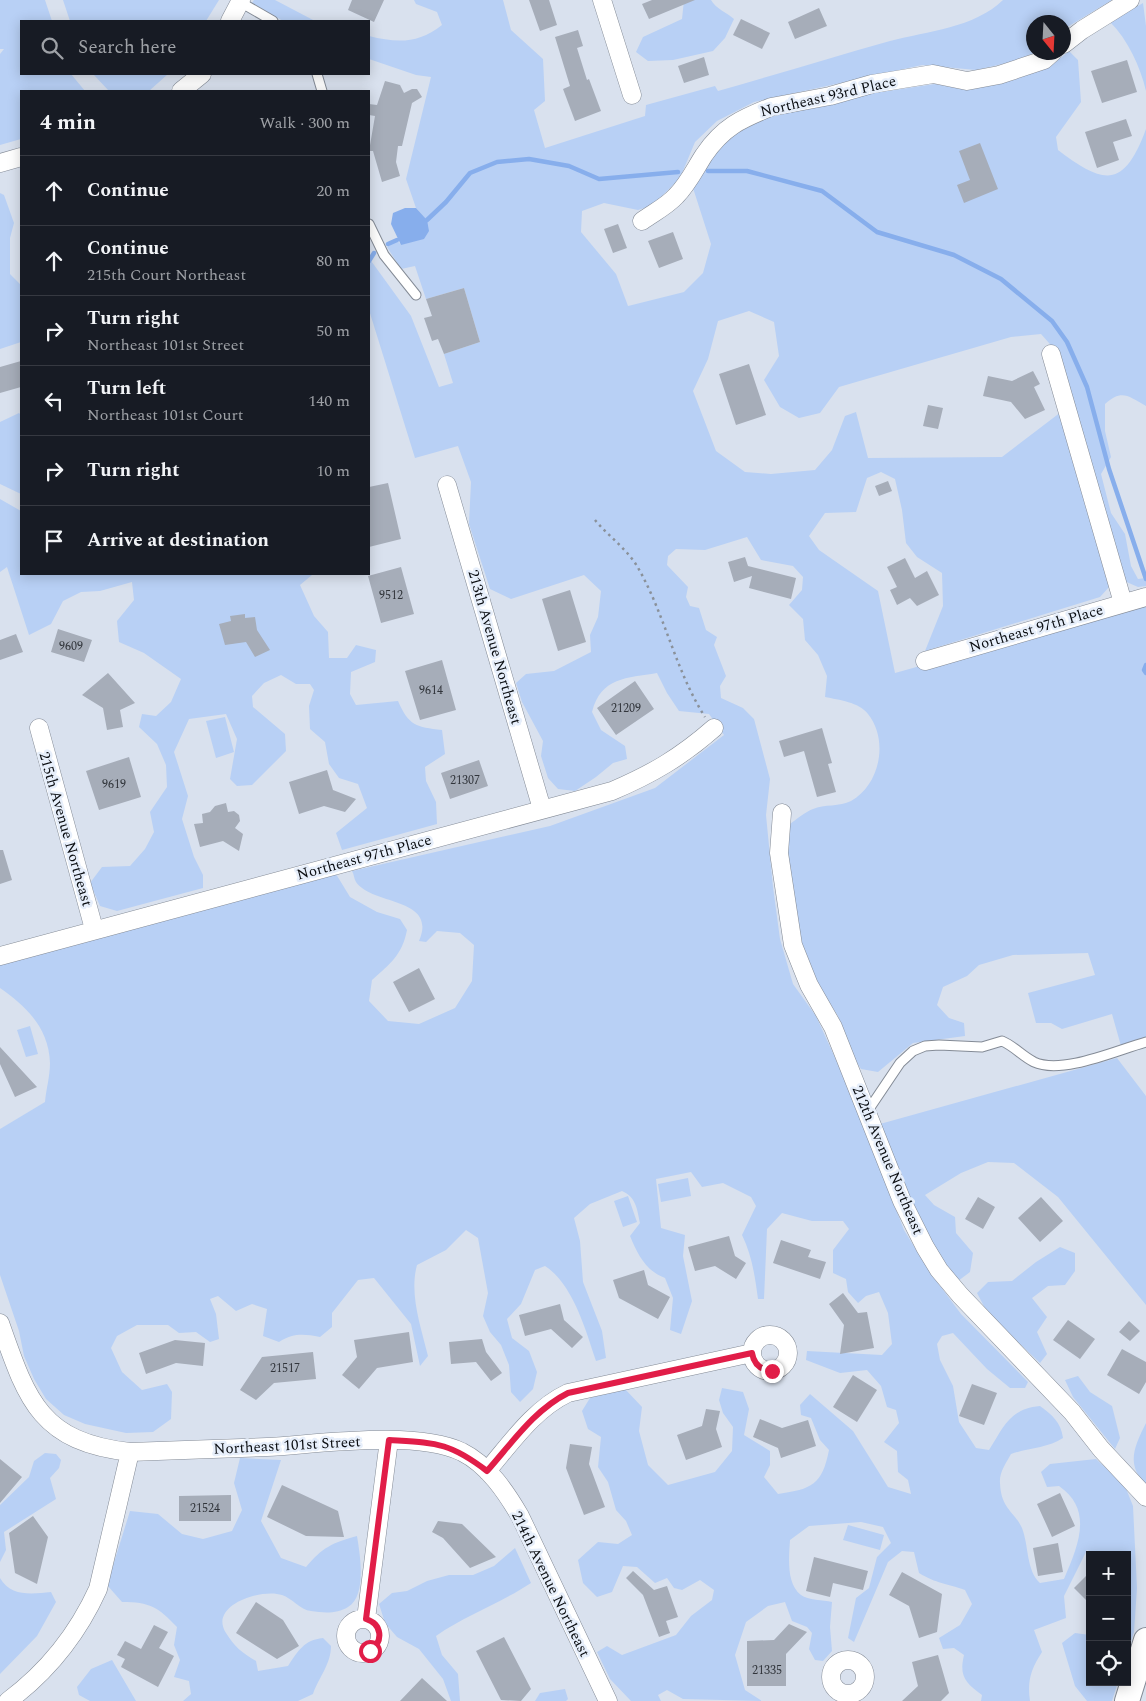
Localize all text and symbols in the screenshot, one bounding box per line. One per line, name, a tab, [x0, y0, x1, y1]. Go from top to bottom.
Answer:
north arrow	[1026, 15, 1071, 60]
search box	[20, 20, 370, 75]
text: Search here	[78, 33, 177, 62]
icon: search	[38, 34, 66, 62]
street label: Northeast 93rd Place	[758, 70, 898, 123]
text: 4 min	[40, 107, 96, 139]
text: Walk · 300 m	[259, 111, 350, 135]
text: Continue	[87, 176, 169, 205]
icon: ahead	[40, 177, 68, 205]
text: 20 m	[316, 179, 350, 203]
text: Continue	[87, 234, 169, 263]
icon: ahead	[40, 247, 68, 275]
text: 80 m	[316, 249, 350, 273]
text: 215th Court Northeast	[87, 263, 246, 287]
text: Turn right	[87, 304, 180, 333]
icon: right	[40, 317, 68, 345]
text: 50 m	[316, 319, 350, 343]
text: Northeast 101st Street	[87, 333, 244, 357]
text: Turn left	[87, 374, 166, 403]
icon: left	[40, 387, 68, 415]
text: 140 m	[308, 389, 350, 413]
text: Northeast 101st Court	[87, 403, 243, 427]
text: Turn right	[87, 456, 180, 485]
icon: right	[40, 457, 68, 485]
text: 10 m	[316, 459, 350, 483]
text: Arrive at destination	[87, 526, 269, 555]
icon: arrive	[40, 527, 68, 555]
street label: 213th Avenue Northeast	[461, 567, 528, 727]
house number: 9512	[379, 586, 403, 605]
street label: Northeast 97th Place	[966, 598, 1106, 659]
house number: 9609	[59, 637, 83, 656]
house number: 9614	[419, 681, 443, 700]
house number: 21209	[611, 699, 641, 718]
street label: 215th Avenue Northeast	[32, 749, 99, 909]
house number: 21307	[450, 771, 480, 790]
house number: 9619	[102, 775, 126, 794]
street label: Northeast 97th Place	[294, 828, 434, 887]
street label: 212th Avenue Northeast	[846, 1082, 929, 1238]
house number: 21517	[270, 1359, 300, 1378]
route end	[761, 1360, 784, 1383]
street label: Northeast 101st Street	[213, 1430, 361, 1461]
house number: 21524	[190, 1499, 220, 1518]
street label: 214th Avenue Northeast	[505, 1507, 596, 1661]
map controls	[1086, 1551, 1131, 1686]
button: +	[1086, 1551, 1131, 1596]
button: −	[1086, 1596, 1131, 1641]
route start	[359, 1640, 382, 1663]
button: locate	[1086, 1641, 1131, 1686]
house number: 21335	[752, 1661, 782, 1680]

